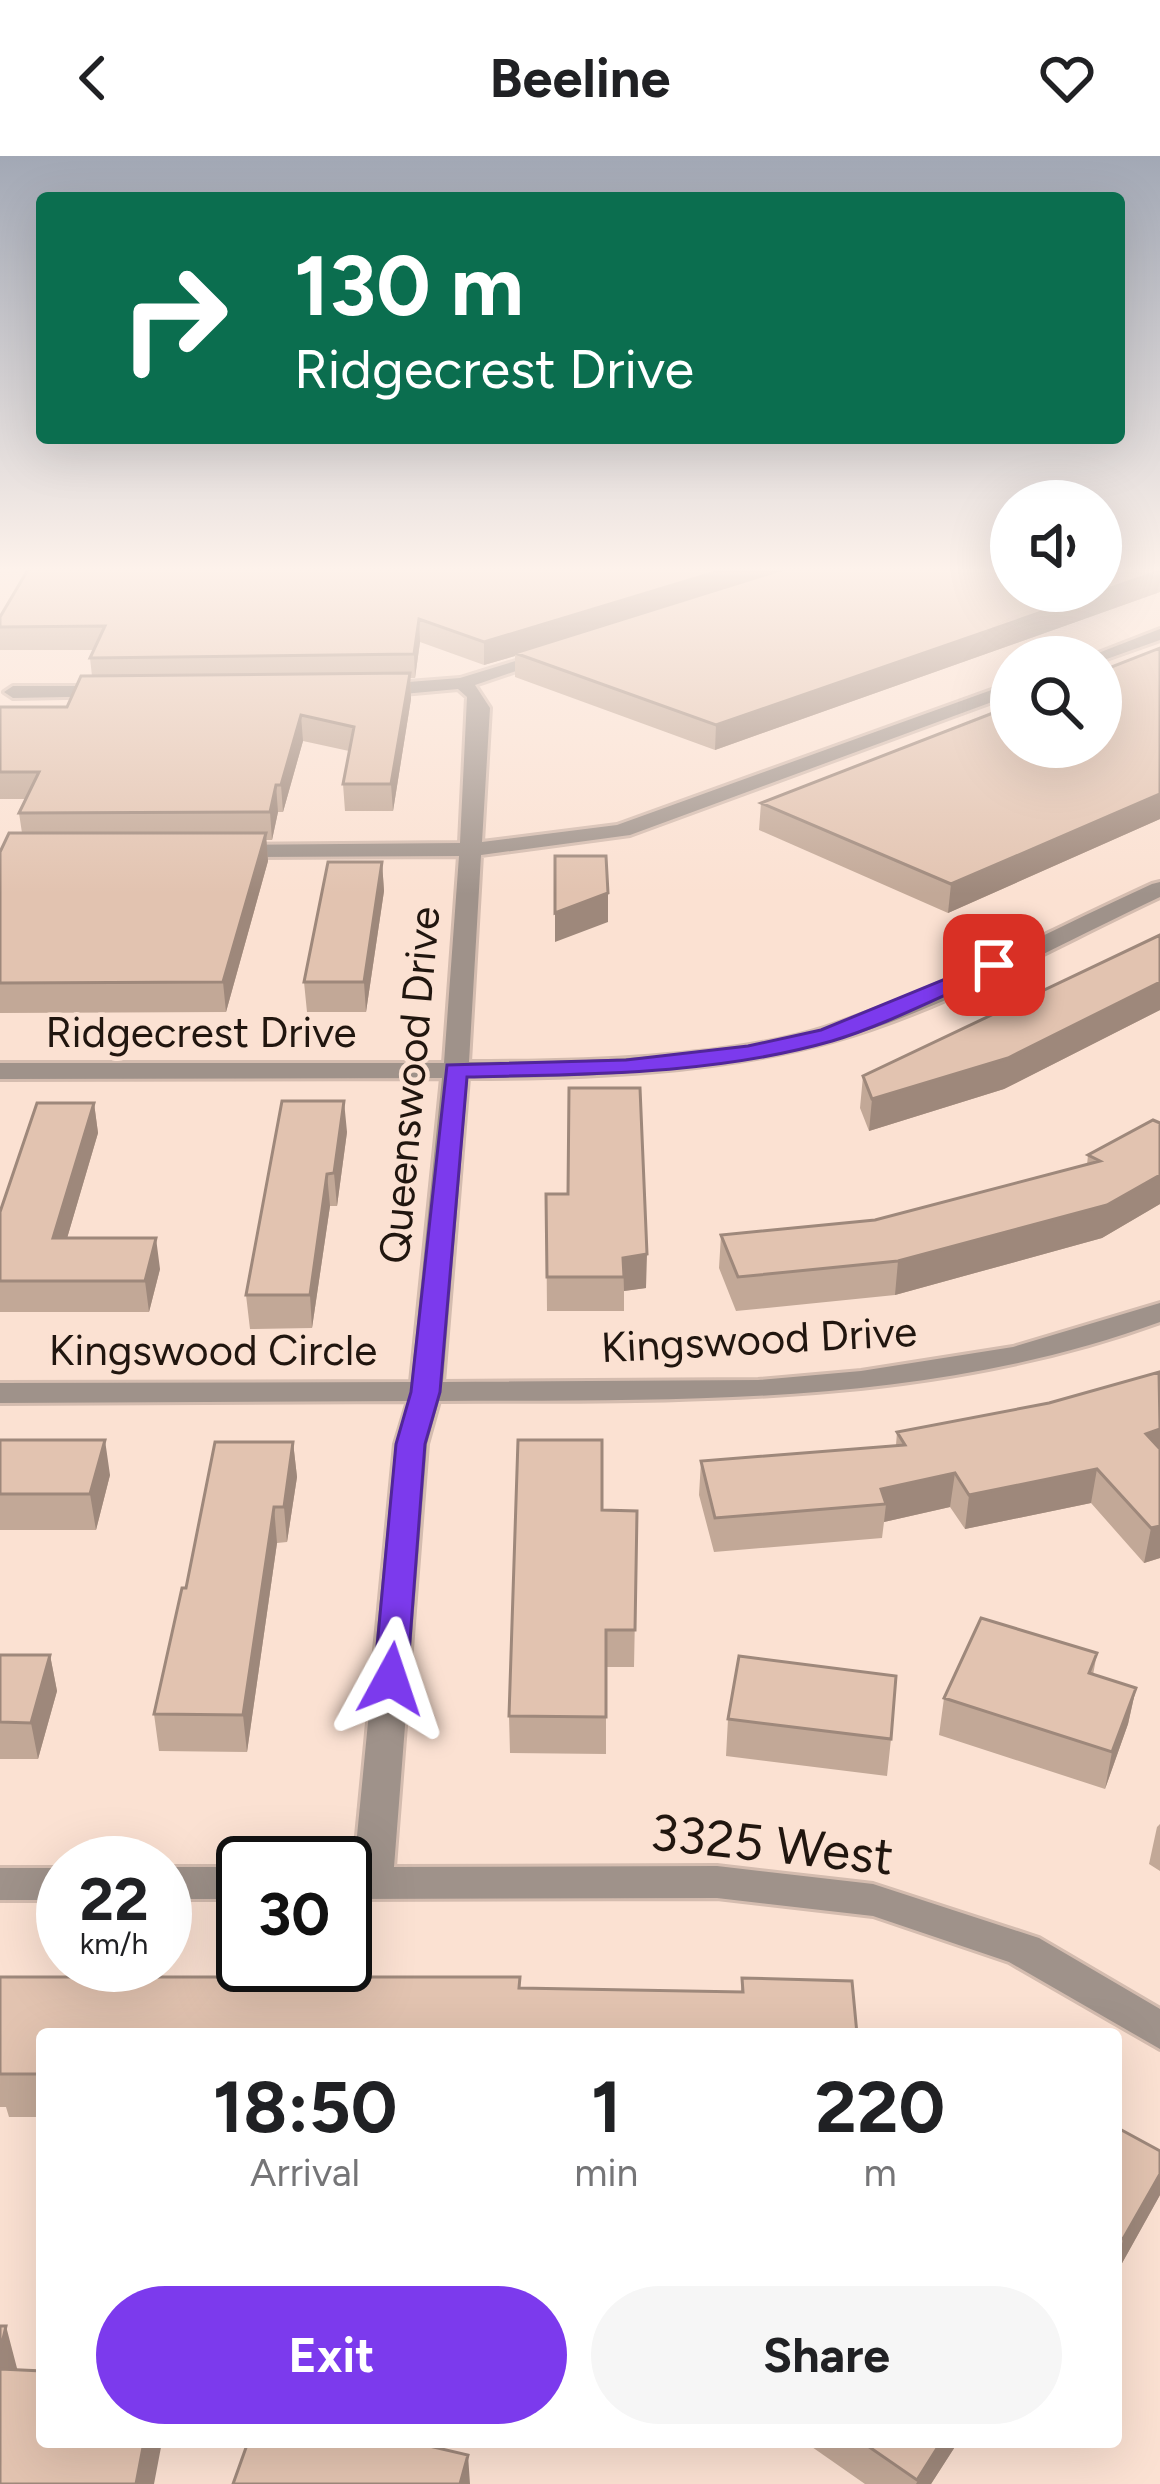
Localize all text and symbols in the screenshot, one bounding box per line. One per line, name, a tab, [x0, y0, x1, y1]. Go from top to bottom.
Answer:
icon: back	[60, 45, 126, 111]
icon: heart	[1034, 45, 1100, 111]
text: Beeline	[490, 46, 670, 111]
text: 130 m	[294, 235, 524, 336]
icon: right	[96, 240, 252, 396]
text: Ridgecrest Drive	[294, 337, 694, 402]
map controls	[990, 480, 1122, 768]
button: sound	[990, 480, 1122, 612]
button: search	[990, 636, 1122, 768]
street label: Queenswood Drive	[368, 904, 451, 1266]
pin	[943, 914, 1045, 1016]
icon: arrive	[961, 932, 1027, 998]
street label: Ridgecrest Drive	[45, 1007, 357, 1058]
street label: Kingswood Drive	[600, 1306, 918, 1373]
street label: Kingswood Circle	[49, 1325, 377, 1376]
position arrow	[328, 1616, 454, 1742]
street label: 3325 West	[648, 1801, 896, 1888]
speed limit sign: 30	[216, 1836, 372, 1992]
text: 22	[79, 1863, 149, 1935]
text: km/h	[80, 1925, 148, 1962]
text: 18:50	[213, 2064, 397, 2150]
text: 1	[591, 2064, 621, 2150]
text: 220	[815, 2064, 945, 2150]
text: Arrival	[250, 2149, 360, 2196]
text: min	[574, 2149, 638, 2196]
text: m	[864, 2149, 897, 2196]
button: Exit	[96, 2286, 567, 2424]
button: Share	[591, 2286, 1062, 2424]

